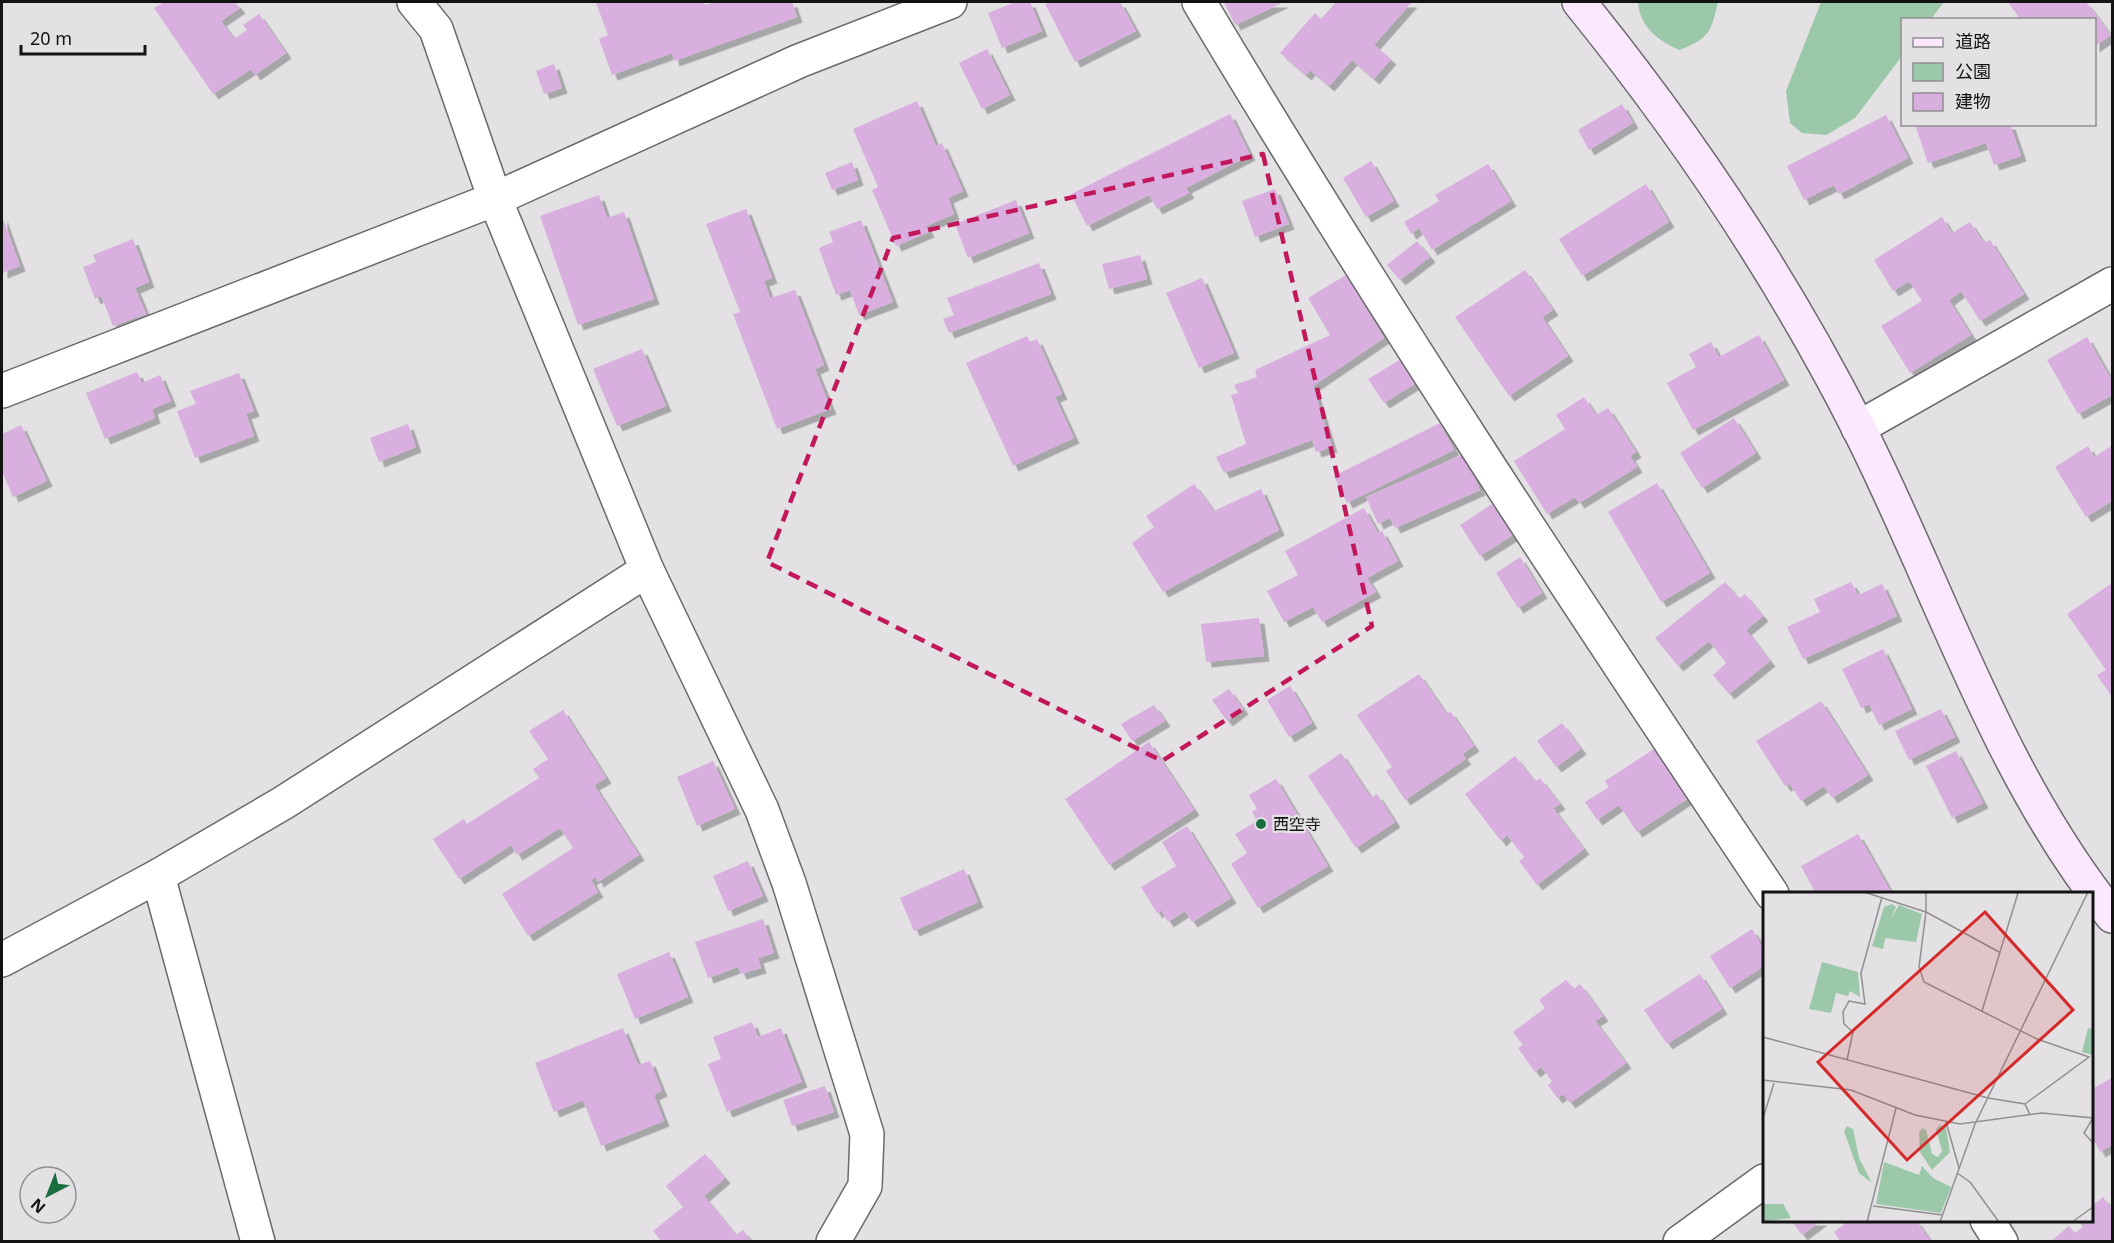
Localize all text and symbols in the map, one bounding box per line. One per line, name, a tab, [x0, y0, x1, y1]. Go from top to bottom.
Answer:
scale bar	[21, 18, 146, 56]
legend	[1901, 18, 2096, 126]
text: 20 m	[30, 26, 72, 50]
text: 道路	[1955, 29, 1991, 53]
text: 公園	[1955, 59, 1991, 83]
text: 建物	[1955, 89, 1991, 113]
place label: 西空寺	[1273, 813, 1321, 835]
marker: 西空寺	[1254, 817, 1268, 831]
inset map	[1763, 892, 2093, 1222]
north arrow	[18, 1165, 78, 1225]
text: N	[26, 1194, 50, 1219]

